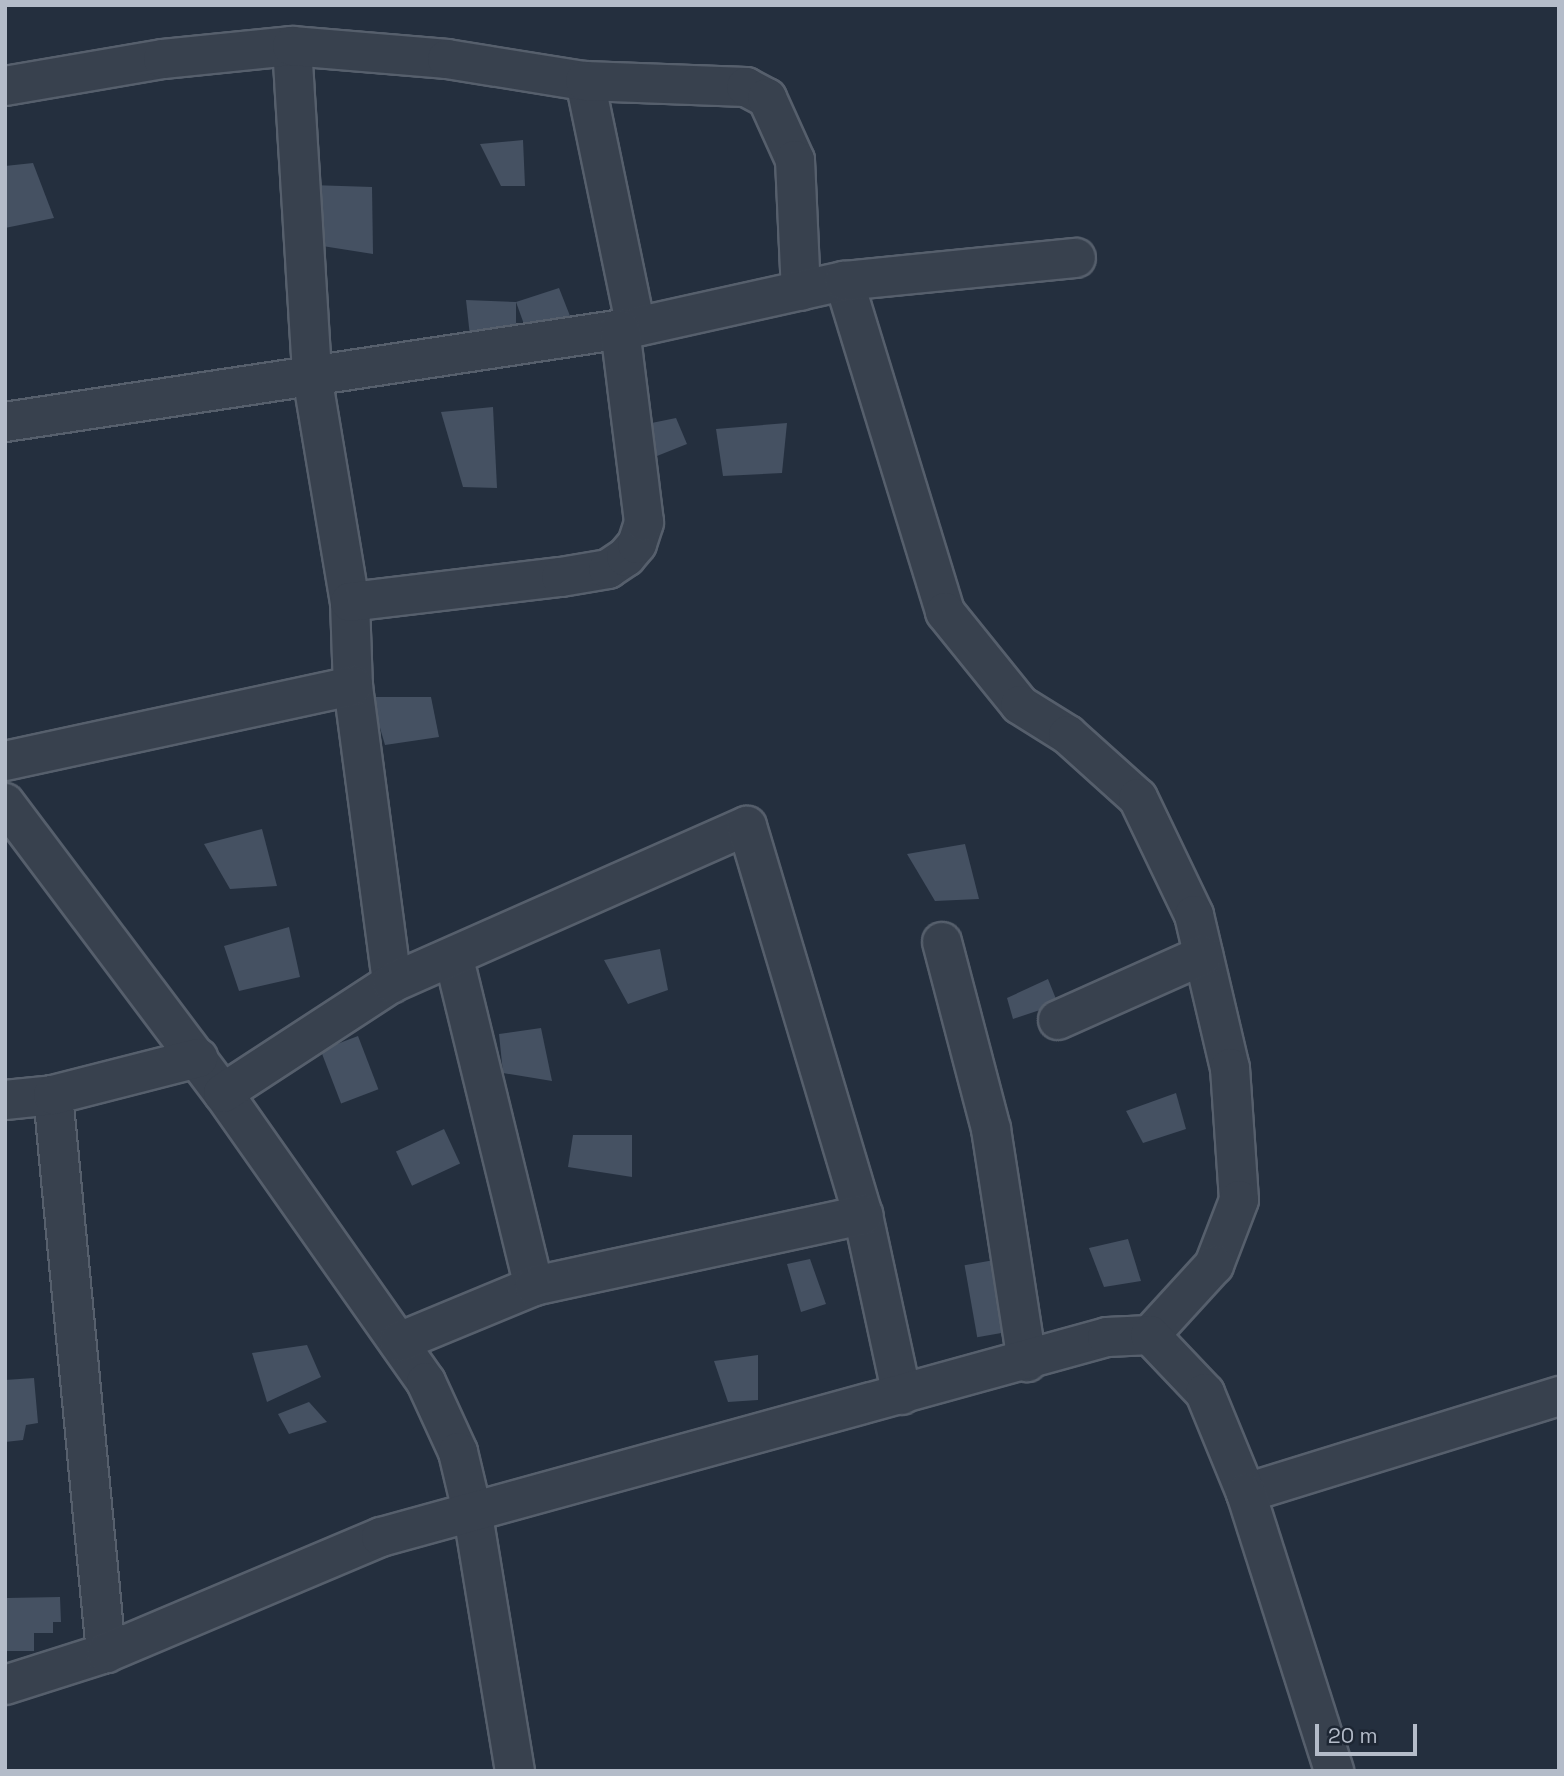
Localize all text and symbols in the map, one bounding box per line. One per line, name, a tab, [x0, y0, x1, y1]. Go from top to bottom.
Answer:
scale bar	[1319, 1710, 1420, 1754]
text: 20 m	[1328, 1722, 1378, 1749]

